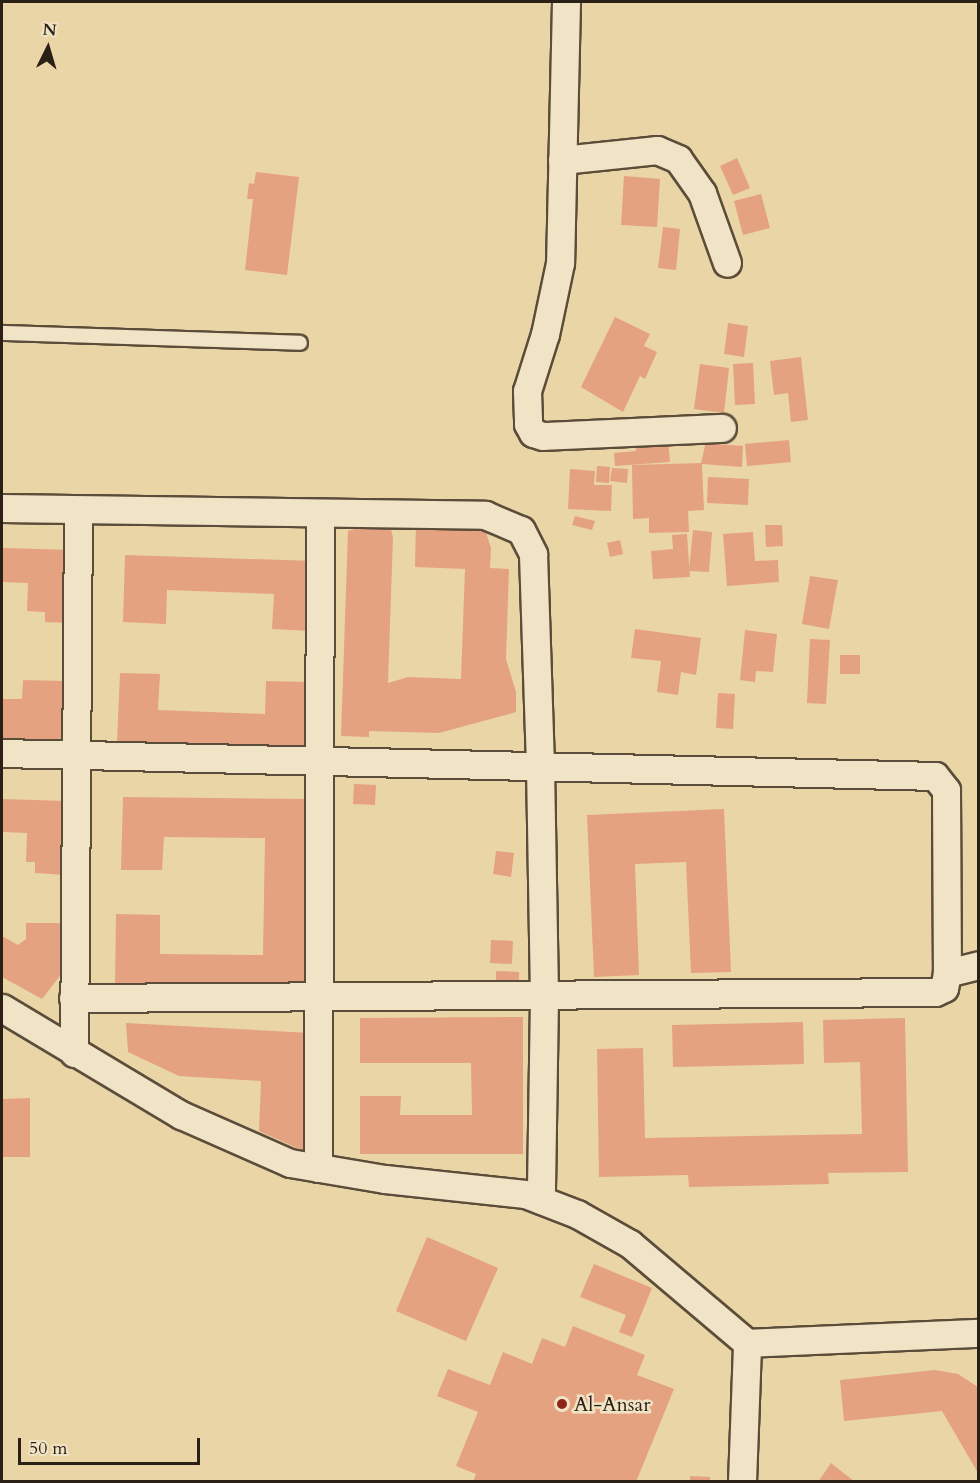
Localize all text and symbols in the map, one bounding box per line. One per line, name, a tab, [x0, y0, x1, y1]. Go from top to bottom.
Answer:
north arrow	[18, 18, 78, 78]
text: N	[42, 19, 57, 42]
place label: Al-Ansar	[574, 1392, 650, 1416]
marker: Al-Ansar	[555, 1397, 569, 1411]
scale bar	[21, 1426, 202, 1464]
text: 50 m	[29, 1436, 68, 1461]

